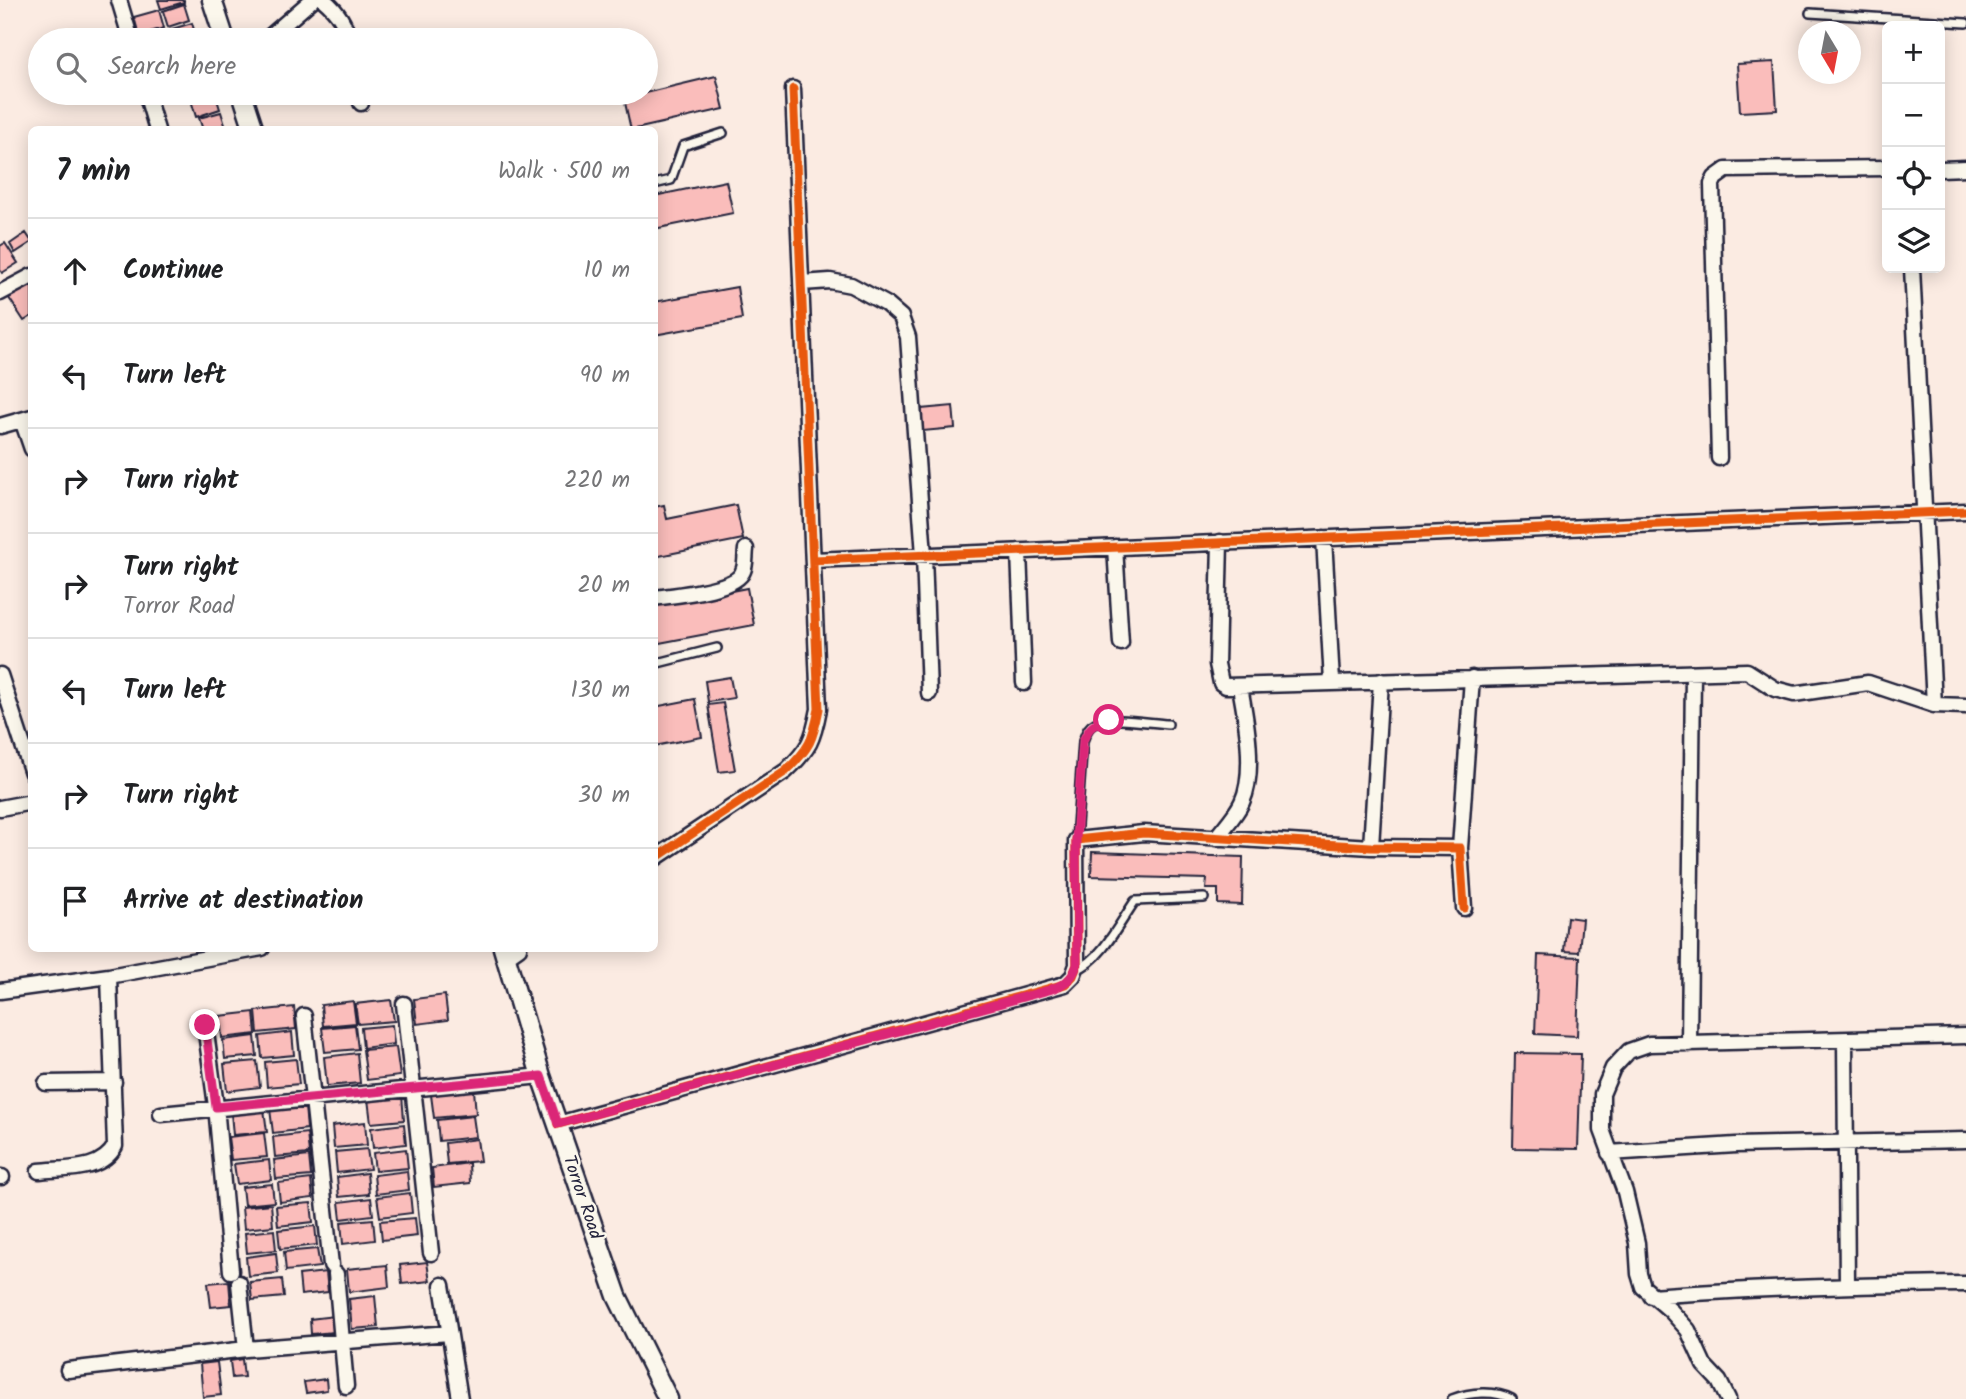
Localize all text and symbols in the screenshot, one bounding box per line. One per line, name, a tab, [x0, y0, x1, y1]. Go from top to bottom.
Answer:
north arrow	[1798, 21, 1861, 84]
map controls	[1882, 21, 1945, 273]
button: +	[1882, 21, 1945, 84]
search box	[28, 28, 658, 105]
text: Search here	[108, 46, 236, 88]
icon: search	[52, 48, 90, 86]
button: −	[1882, 84, 1945, 147]
button: locate	[1882, 147, 1945, 210]
text: 7 min	[56, 148, 131, 196]
text: Walk · 500 m	[498, 154, 630, 190]
button: layers	[1882, 210, 1945, 273]
text: Continue	[123, 250, 224, 292]
icon: ahead	[56, 252, 94, 290]
text: 10 m	[584, 253, 630, 289]
text: Turn left	[123, 355, 226, 397]
icon: left	[56, 357, 94, 395]
text: 90 m	[580, 358, 630, 394]
text: Turn right	[123, 460, 239, 502]
icon: right	[56, 462, 94, 500]
text: 220 m	[564, 463, 630, 499]
text: Turn right	[123, 547, 239, 589]
icon: right	[56, 567, 94, 605]
text: 20 m	[578, 568, 630, 604]
text: Torror Road	[123, 589, 234, 625]
text: Turn left	[123, 670, 226, 712]
icon: left	[56, 672, 94, 710]
text: 130 m	[571, 673, 630, 709]
route start	[1093, 704, 1124, 735]
text: Turn right	[123, 775, 239, 817]
icon: right	[56, 777, 94, 815]
text: 30 m	[578, 778, 630, 814]
text: Arrive at destination	[123, 880, 363, 922]
icon: arrive	[56, 882, 94, 920]
route end	[189, 1009, 220, 1040]
street label: Torror Road	[554, 1152, 610, 1244]

